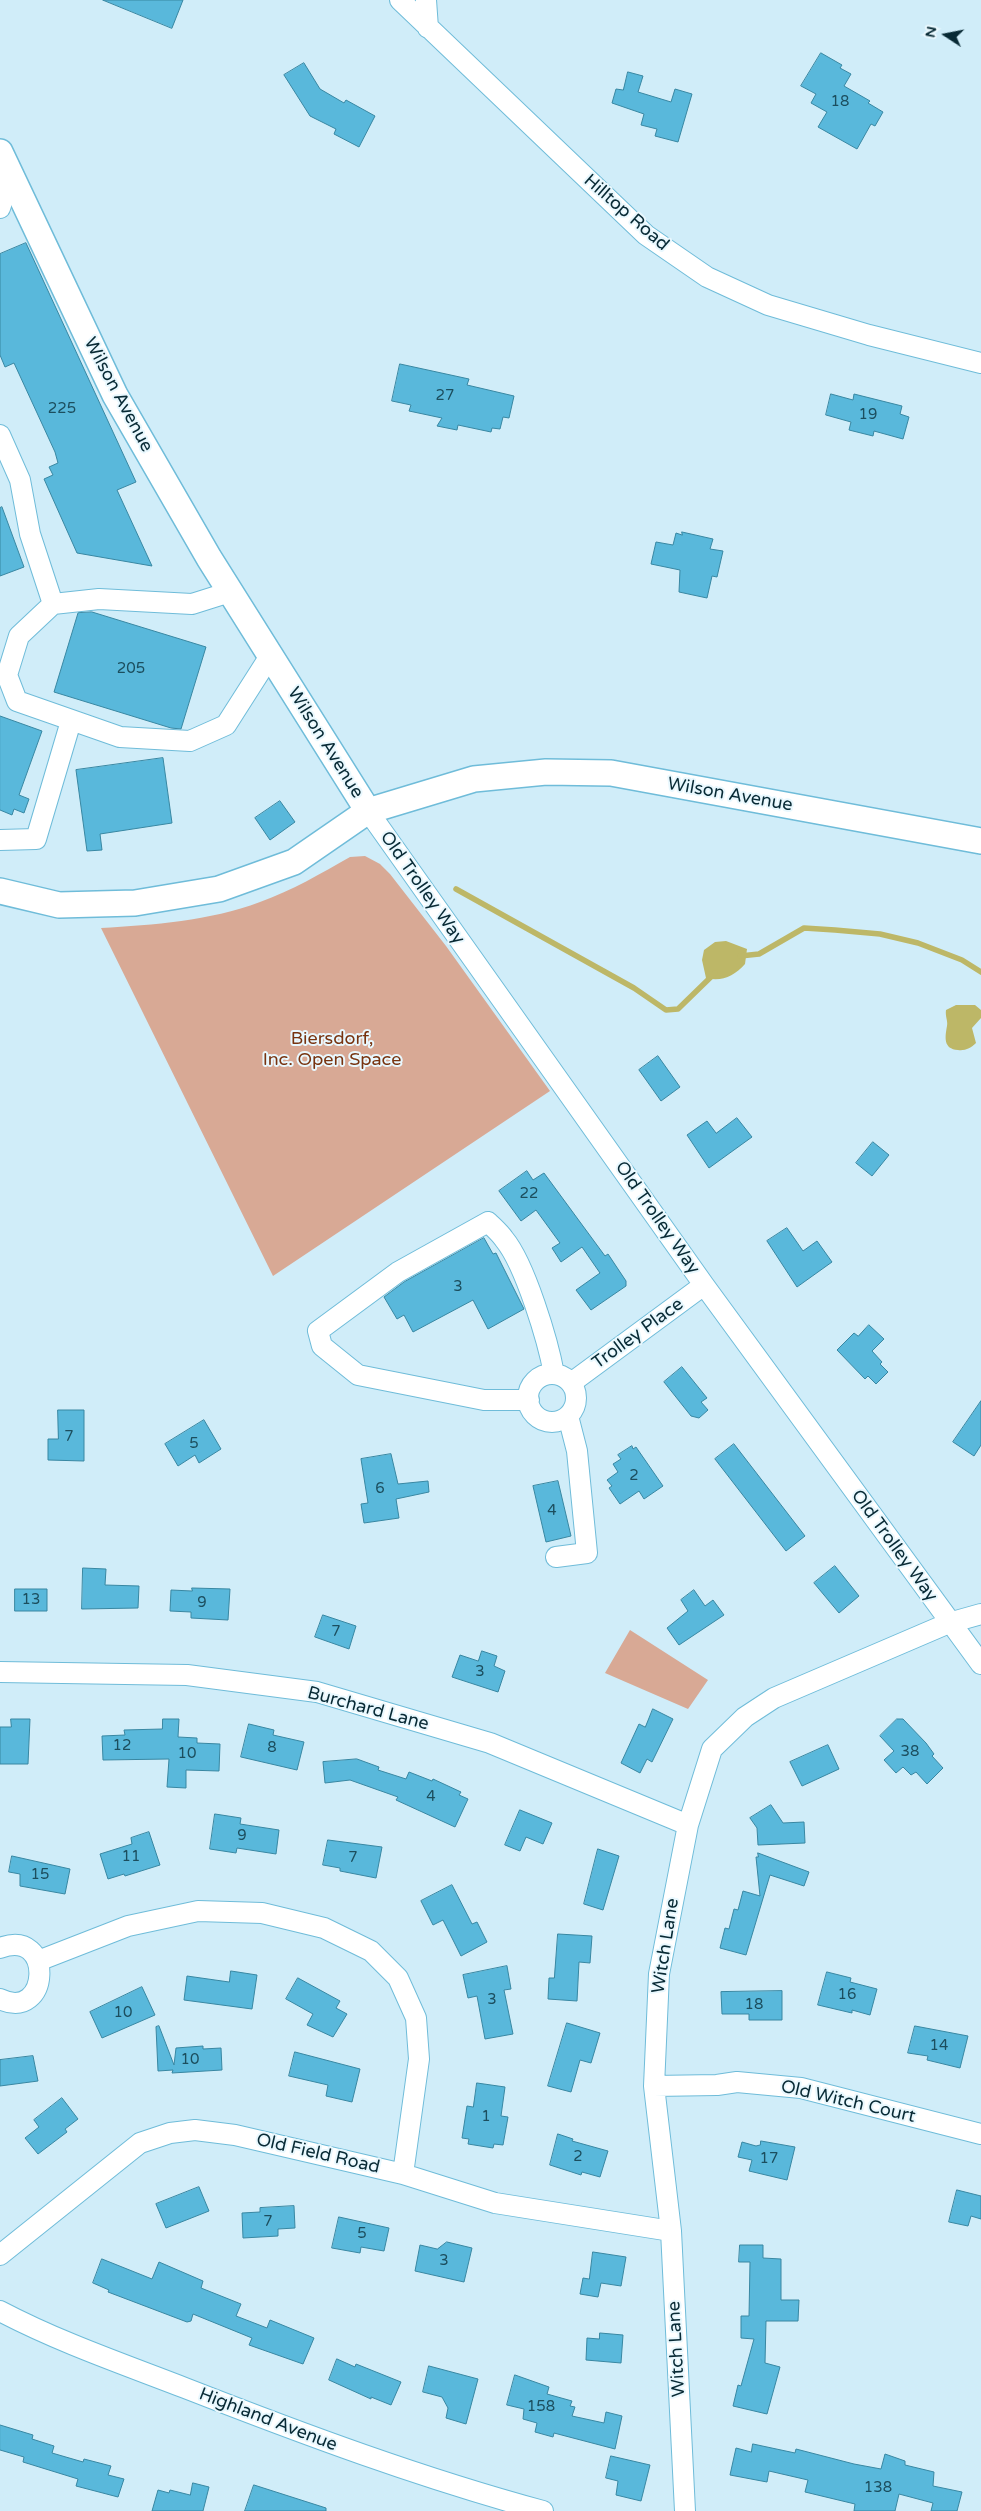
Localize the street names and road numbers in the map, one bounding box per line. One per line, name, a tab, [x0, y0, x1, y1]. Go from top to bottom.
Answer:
street label: Hilltop Road	[579, 170, 673, 256]
street label: Wilson Avenue	[79, 334, 157, 456]
street label: Wilson Avenue	[282, 684, 368, 802]
street label: Wilson Avenue	[666, 773, 794, 817]
street label: Old Trolley Way	[375, 827, 469, 949]
street label: Old Trolley Way	[610, 1157, 704, 1279]
street label: Trolley Place	[588, 1294, 688, 1374]
street label: Old Trolley Way	[846, 1486, 942, 1606]
street label: Burchard Lane	[305, 1682, 431, 1736]
street label: Witch Lane	[648, 1897, 684, 1995]
street label: Old Witch Court	[779, 2076, 917, 2128]
street label: Old Field Road	[254, 2129, 382, 2179]
street label: Witch Lane	[664, 2300, 690, 2398]
street label: Highland Avenue	[196, 2384, 340, 2456]

